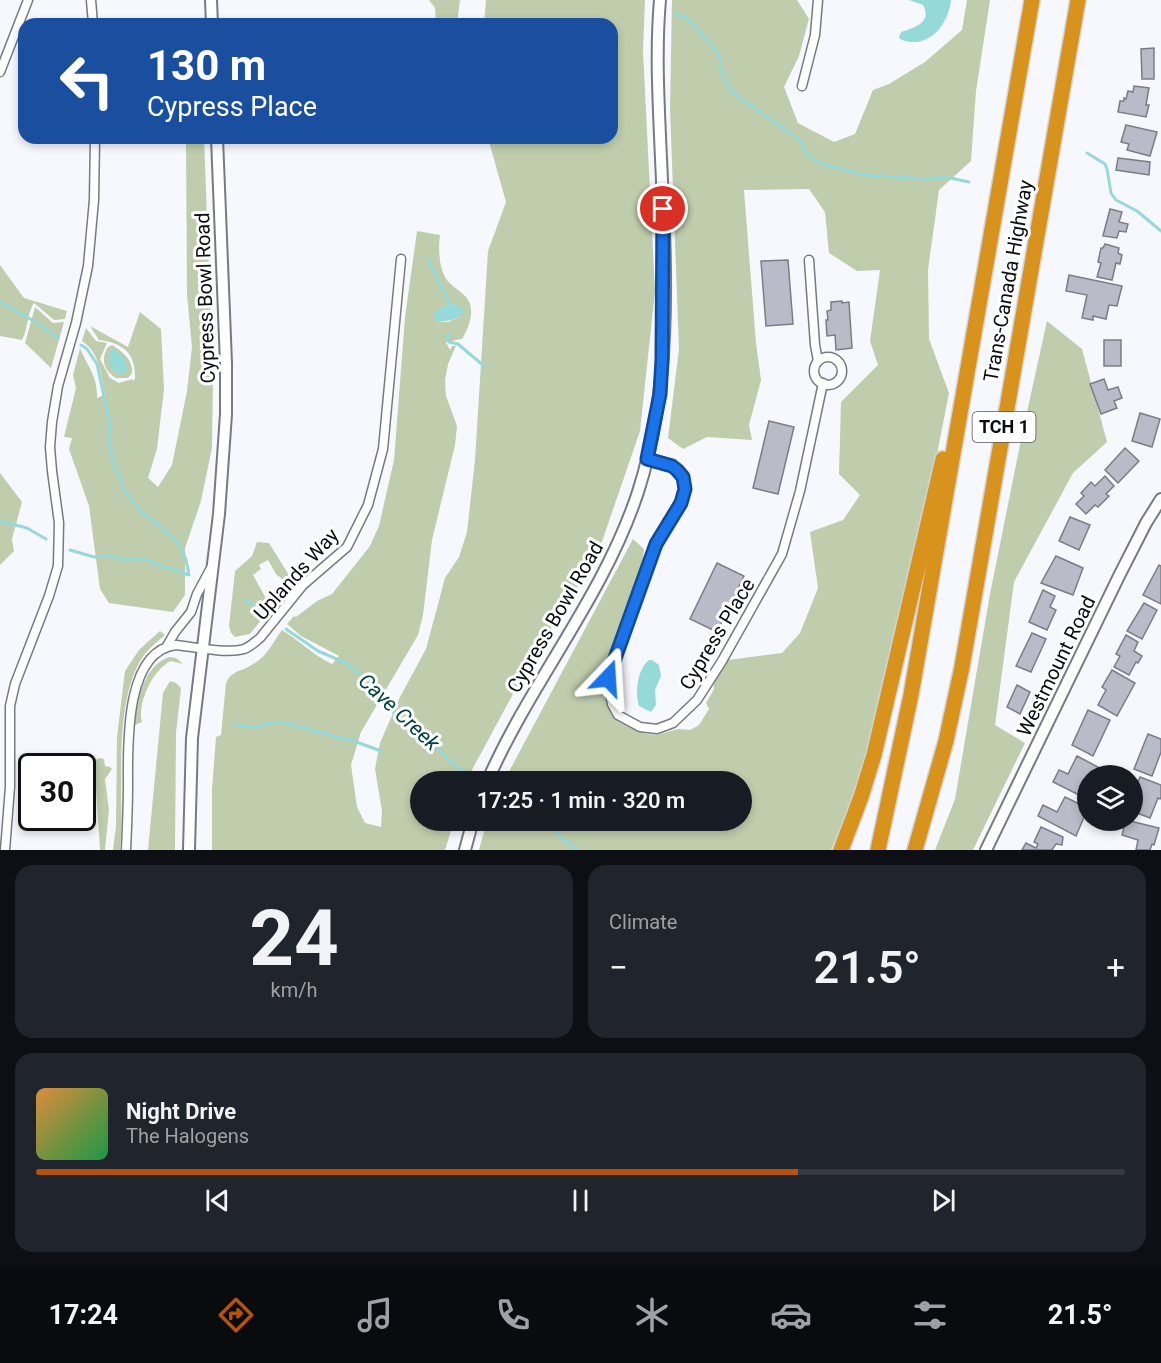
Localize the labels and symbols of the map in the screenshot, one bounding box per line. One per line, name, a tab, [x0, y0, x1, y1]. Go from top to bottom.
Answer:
street label: Trans-Canada Highway	[978, 177, 1038, 384]
pin	[637, 183, 688, 234]
street label: Cypress Bowl Road	[190, 212, 220, 384]
road number: TCH 1	[972, 412, 1036, 442]
street label: Uplands Way	[249, 523, 344, 625]
street label: Cypress Bowl Road	[502, 537, 608, 697]
street label: Cypress Place	[674, 574, 760, 694]
street label: Westmount Road	[1012, 592, 1100, 740]
position arrow	[576, 646, 640, 710]
water label: Cave Creek	[354, 669, 445, 756]
speed limit sign: 30	[18, 753, 96, 831]

